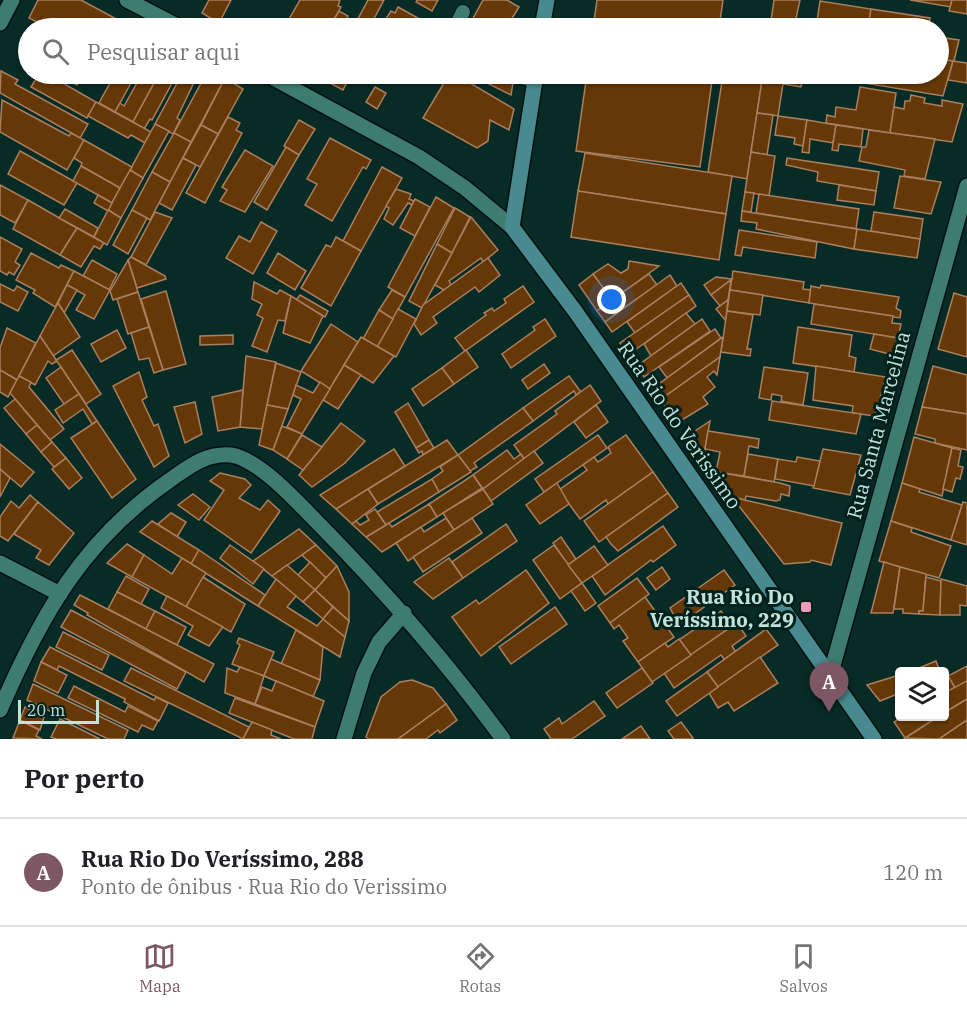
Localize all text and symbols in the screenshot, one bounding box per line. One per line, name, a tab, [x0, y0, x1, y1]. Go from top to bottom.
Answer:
search box	[18, 18, 949, 84]
icon: search	[39, 35, 72, 68]
text: Pesquisar aqui	[87, 37, 240, 66]
your location	[597, 285, 626, 314]
street label: Rua Santa Marcelina	[840, 328, 916, 522]
street label: Rua Rio do Verissimo	[612, 336, 748, 514]
place label: Rua Rio Do Veríssimo, 229	[650, 583, 794, 633]
marker: Rua Rio Do Veríssimo, 229	[799, 600, 813, 614]
pin: A	[810, 662, 848, 712]
map controls	[895, 667, 949, 721]
button: layers	[895, 667, 949, 721]
scale bar	[18, 697, 99, 724]
text: 20 m	[27, 700, 65, 720]
text: Por perto	[24, 761, 144, 795]
text: Rua Rio Do Veríssimo, 288	[81, 844, 364, 873]
text: A	[37, 859, 50, 886]
text: 120 m	[883, 859, 943, 886]
text: Ponto de ônibus · Rua Rio do Verissimo	[81, 873, 447, 900]
tab: Mapa	[139, 940, 181, 996]
tab: Rotas	[459, 940, 501, 996]
tab: Salvos	[780, 940, 828, 996]

